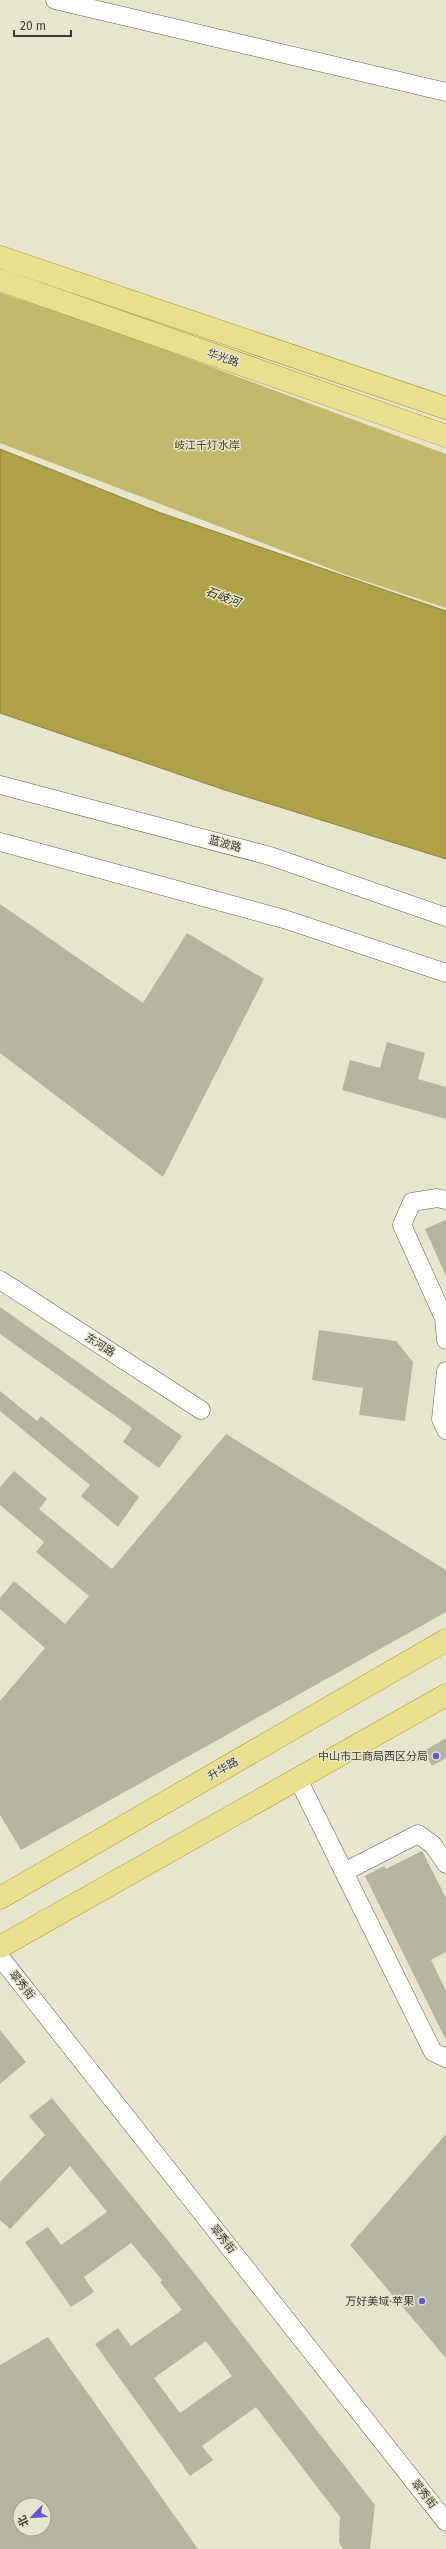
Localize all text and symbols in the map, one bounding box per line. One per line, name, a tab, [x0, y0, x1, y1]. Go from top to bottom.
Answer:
scale bar	[14, 12, 71, 38]
text: 20 m	[20, 19, 46, 33]
street label: 华光路	[205, 346, 241, 370]
park label: 岐江千灯水岸	[174, 439, 240, 452]
water label: 石岐河	[204, 584, 244, 610]
street label: 蓝波路	[207, 833, 243, 855]
street label: 东河路	[83, 1331, 117, 1359]
place label: 中山市工商局西区分局	[318, 1750, 428, 1763]
marker: 中山市工商局西区分局	[431, 1751, 441, 1761]
street label: 升华路	[205, 1755, 241, 1783]
street label: 翠秀街	[7, 1968, 37, 2002]
street label: 翠秀街	[208, 2222, 238, 2256]
place label: 万好美域·苹果	[345, 2295, 414, 2308]
marker: 万好美域·苹果	[417, 2296, 427, 2306]
street label: 翠秀街	[409, 2477, 439, 2511]
north arrow	[12, 2497, 52, 2537]
text: 北	[15, 2513, 32, 2529]

